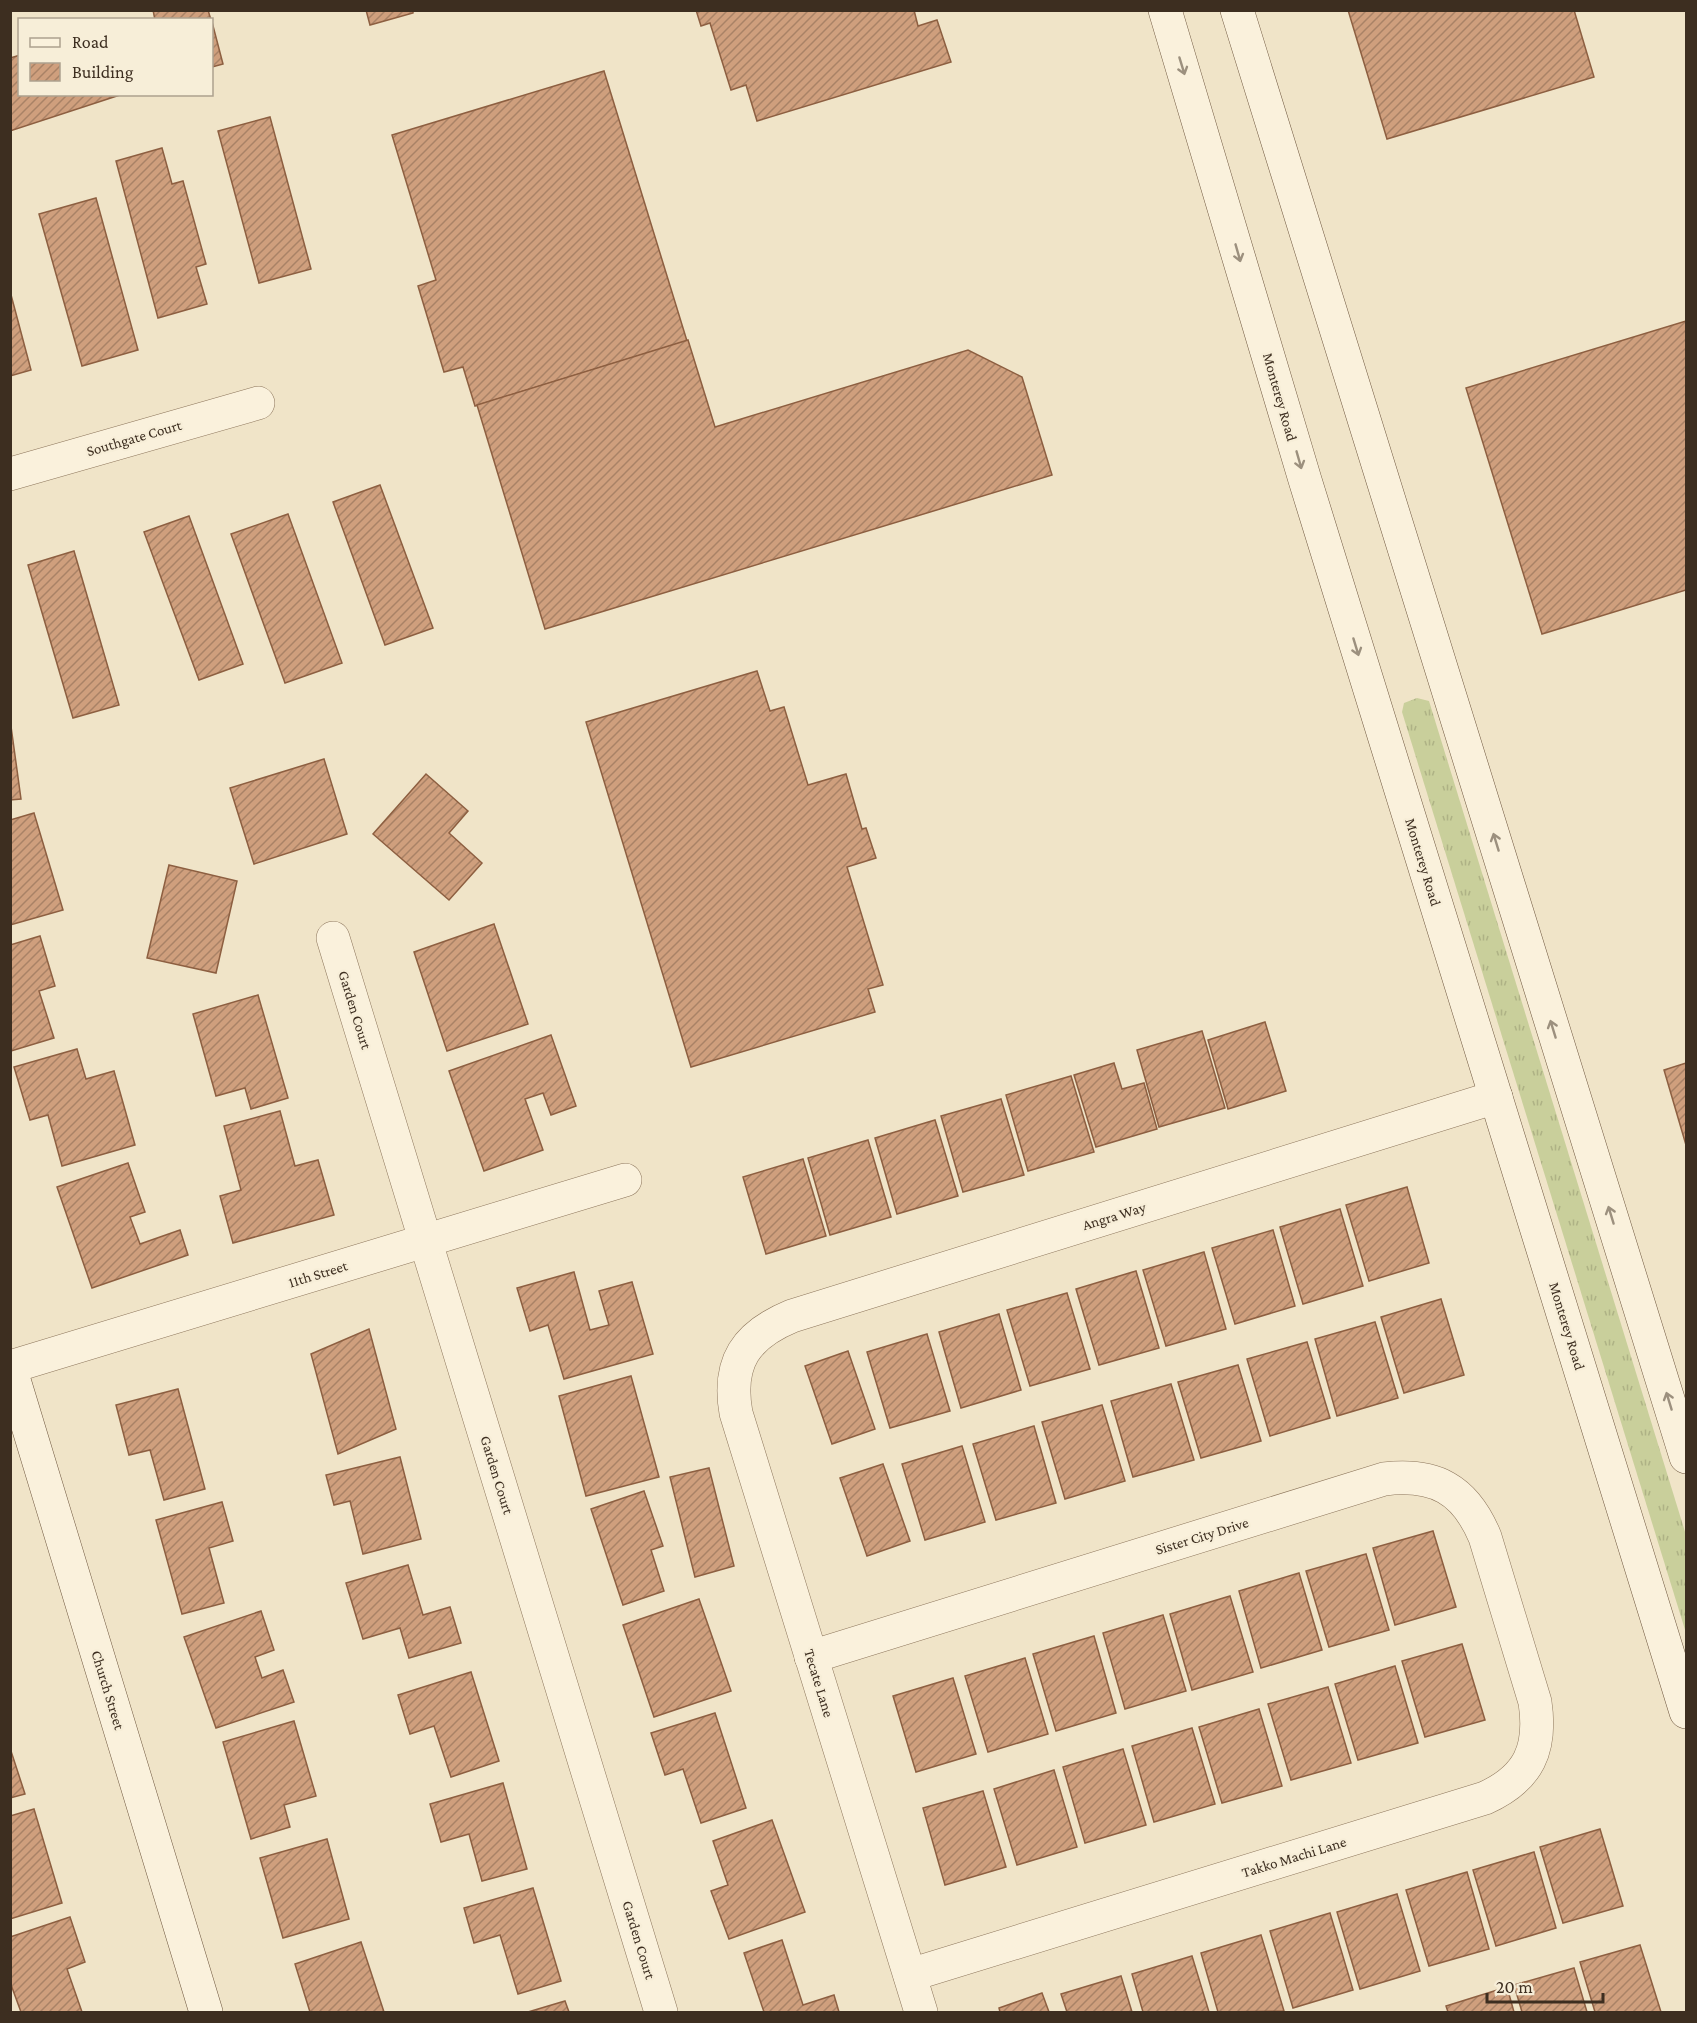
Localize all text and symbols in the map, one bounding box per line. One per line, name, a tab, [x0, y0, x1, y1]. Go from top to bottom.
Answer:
legend	[18, 18, 213, 96]
text: Road	[72, 32, 109, 52]
one-way arrow	[1177, 57, 1188, 76]
text: Building	[72, 62, 134, 82]
one-way arrow	[1233, 243, 1244, 262]
street label: Monterey Road	[1259, 351, 1300, 443]
street label: Southgate Court	[85, 416, 185, 460]
one-way arrow	[1294, 450, 1305, 469]
one-way arrow	[1351, 637, 1362, 656]
street label: Monterey Road	[1401, 816, 1444, 908]
one-way arrow	[1490, 833, 1501, 852]
street label: Garden Court	[335, 969, 375, 1052]
one-way arrow	[1547, 1020, 1558, 1039]
street label: Angra Way	[1080, 1199, 1148, 1234]
one-way arrow	[1605, 1206, 1616, 1225]
street label: 11th Street	[287, 1257, 350, 1291]
street label: Monterey Road	[1545, 1280, 1588, 1372]
one-way arrow	[1663, 1392, 1674, 1411]
street label: Garden Court	[477, 1434, 517, 1517]
street label: Sister City Drive	[1154, 1514, 1251, 1559]
street label: Tecate Lane	[801, 1647, 837, 1720]
street label: Church Street	[88, 1648, 128, 1733]
street label: Takko Machi Lane	[1240, 1833, 1349, 1881]
street label: Garden Court	[619, 1899, 659, 1982]
scale bar	[1487, 1966, 1602, 2004]
text: 20 m	[1496, 1977, 1533, 1997]

